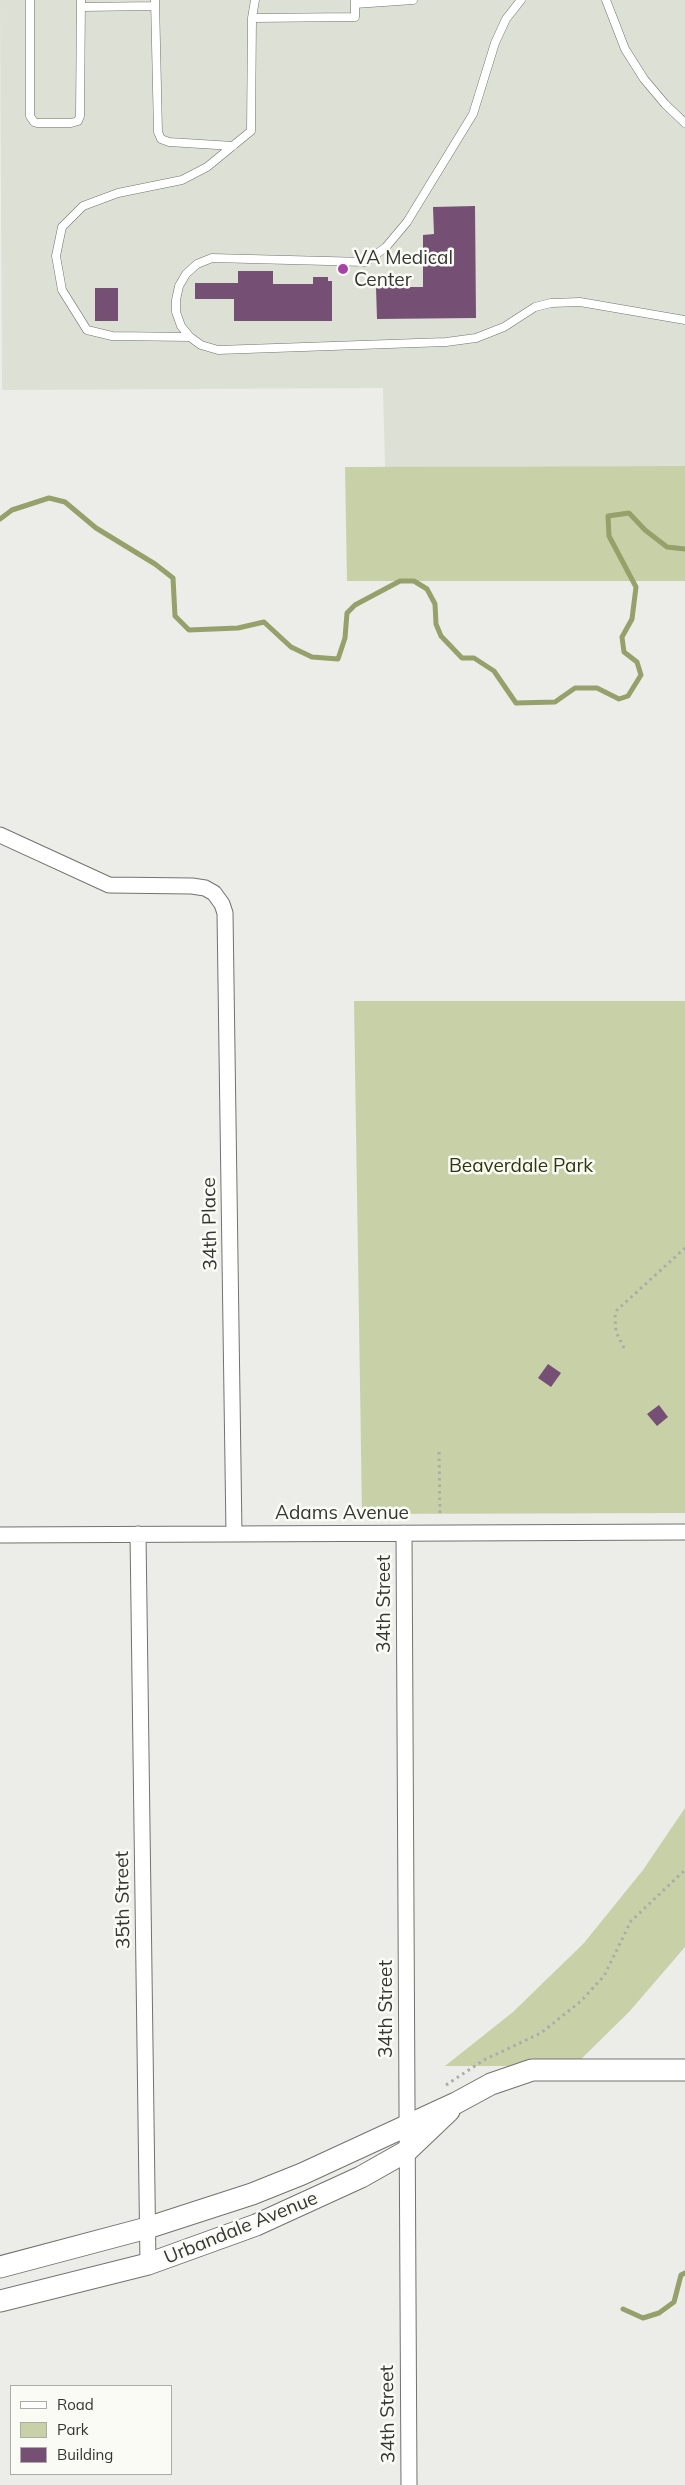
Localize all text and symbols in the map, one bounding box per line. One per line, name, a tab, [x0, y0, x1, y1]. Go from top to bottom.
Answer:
place label: VA Medical Center	[354, 247, 453, 291]
marker: VA Medical Center	[336, 262, 350, 276]
park label: Beaverdale Park	[449, 1155, 593, 1177]
street label: 34th Place	[198, 1177, 222, 1271]
street label: Adams Avenue	[275, 1502, 409, 1524]
street label: 34th Street	[373, 1555, 395, 1653]
street label: 35th Street	[111, 1851, 135, 1949]
street label: 34th Street	[375, 1960, 397, 2058]
street label: Urbandale Avenue	[161, 2187, 321, 2269]
street label: 34th Street	[376, 2365, 400, 2463]
legend	[10, 2385, 172, 2475]
text: Road	[57, 2395, 94, 2414]
text: Park	[57, 2420, 89, 2439]
text: Building	[57, 2445, 113, 2464]

